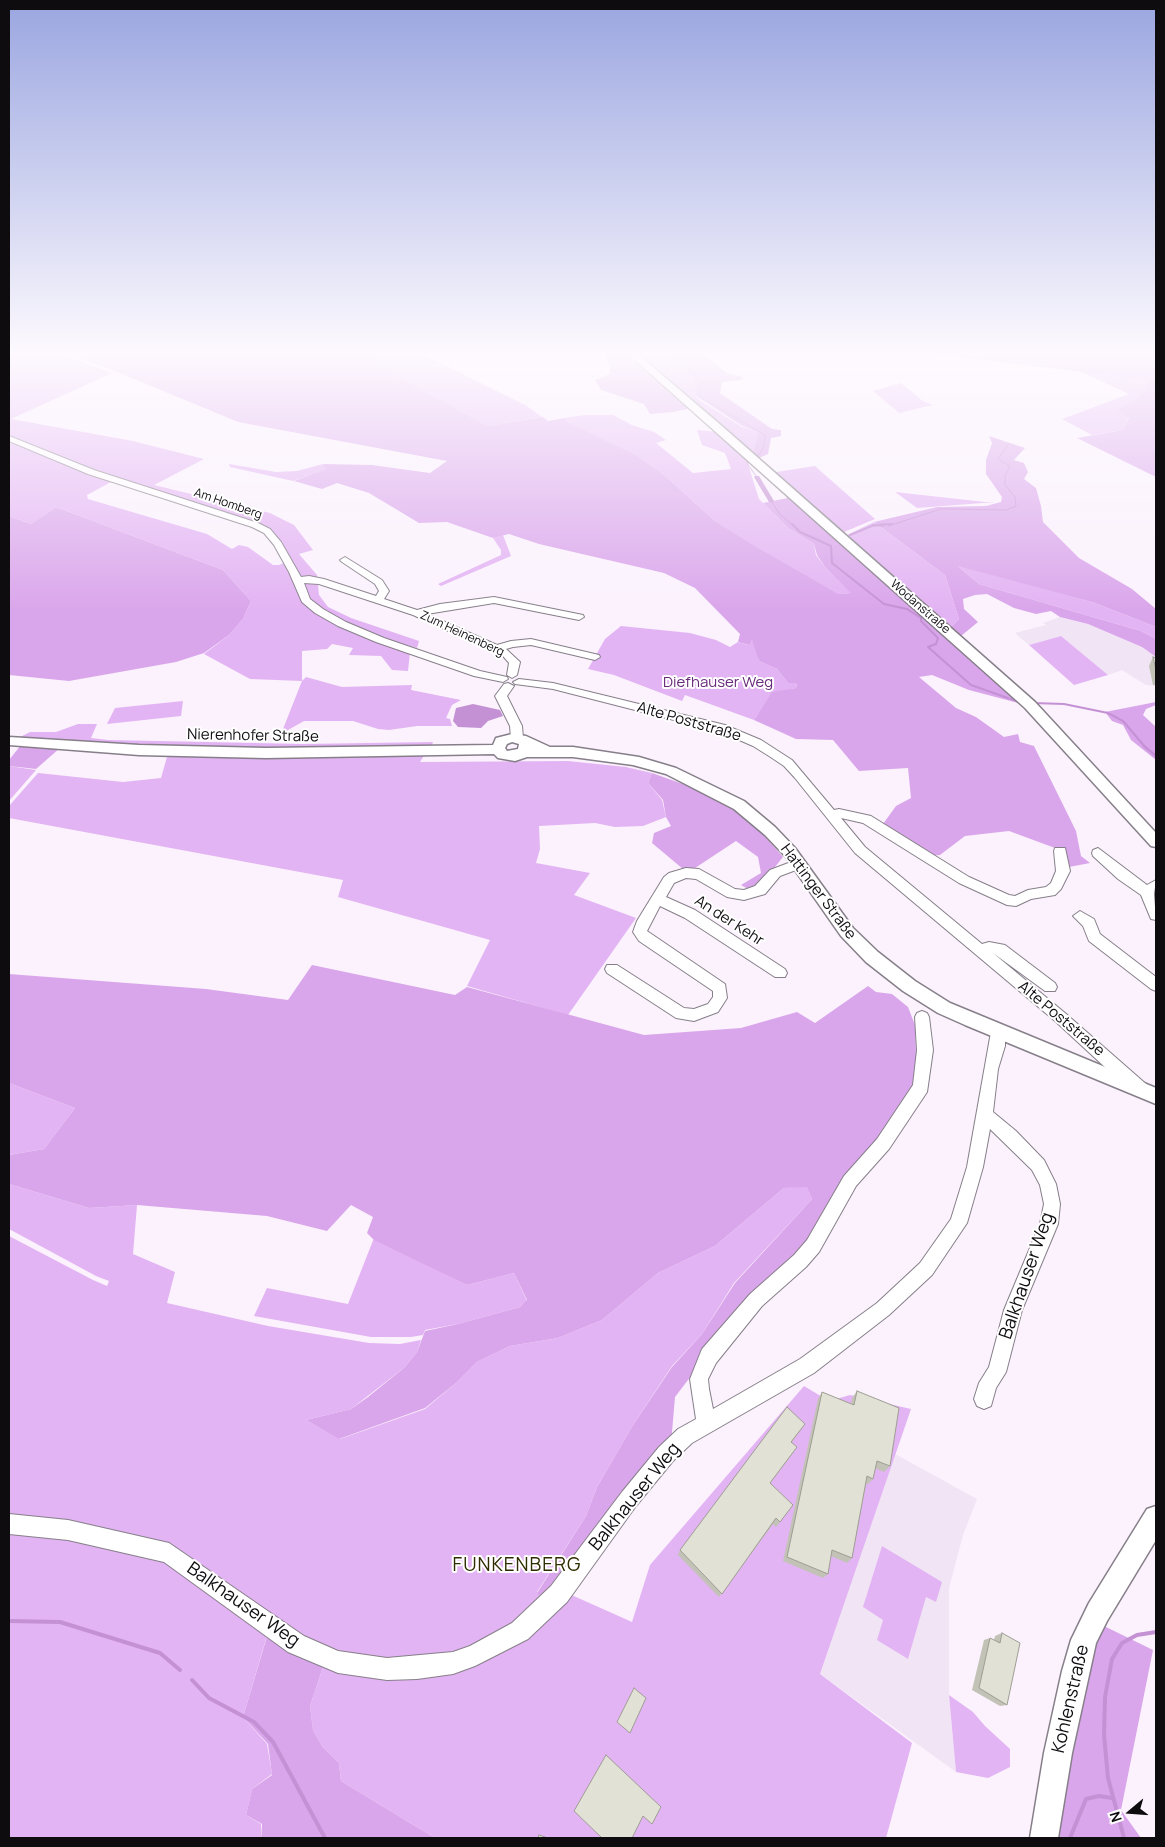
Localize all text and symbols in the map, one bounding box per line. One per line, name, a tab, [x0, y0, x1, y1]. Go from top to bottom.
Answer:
street label: Am Homberg	[192, 486, 264, 522]
street label: Wodanstraße	[887, 577, 953, 637]
street label: Zum Heinenberg	[418, 608, 506, 660]
park label: Diefhauser Weg	[663, 674, 773, 692]
street label: Alte Poststraße	[635, 699, 743, 745]
street label: Nierenhofer Straße	[187, 726, 319, 746]
street label: Hattinger Straße	[776, 841, 860, 943]
street label: An der Kehr	[691, 892, 767, 950]
street label: Alte Poststraße	[1014, 978, 1108, 1060]
street label: Balkhauser Weg	[995, 1210, 1059, 1342]
street label: Balkhauser Weg	[585, 1439, 685, 1555]
district label: FUNKENBERG	[451, 1555, 583, 1577]
street label: Balkhauser Weg	[183, 1558, 303, 1652]
street label: Kohlenstraße	[1048, 1643, 1094, 1755]
north arrow	[1105, 1787, 1155, 1837]
text: N	[1105, 1809, 1126, 1825]

